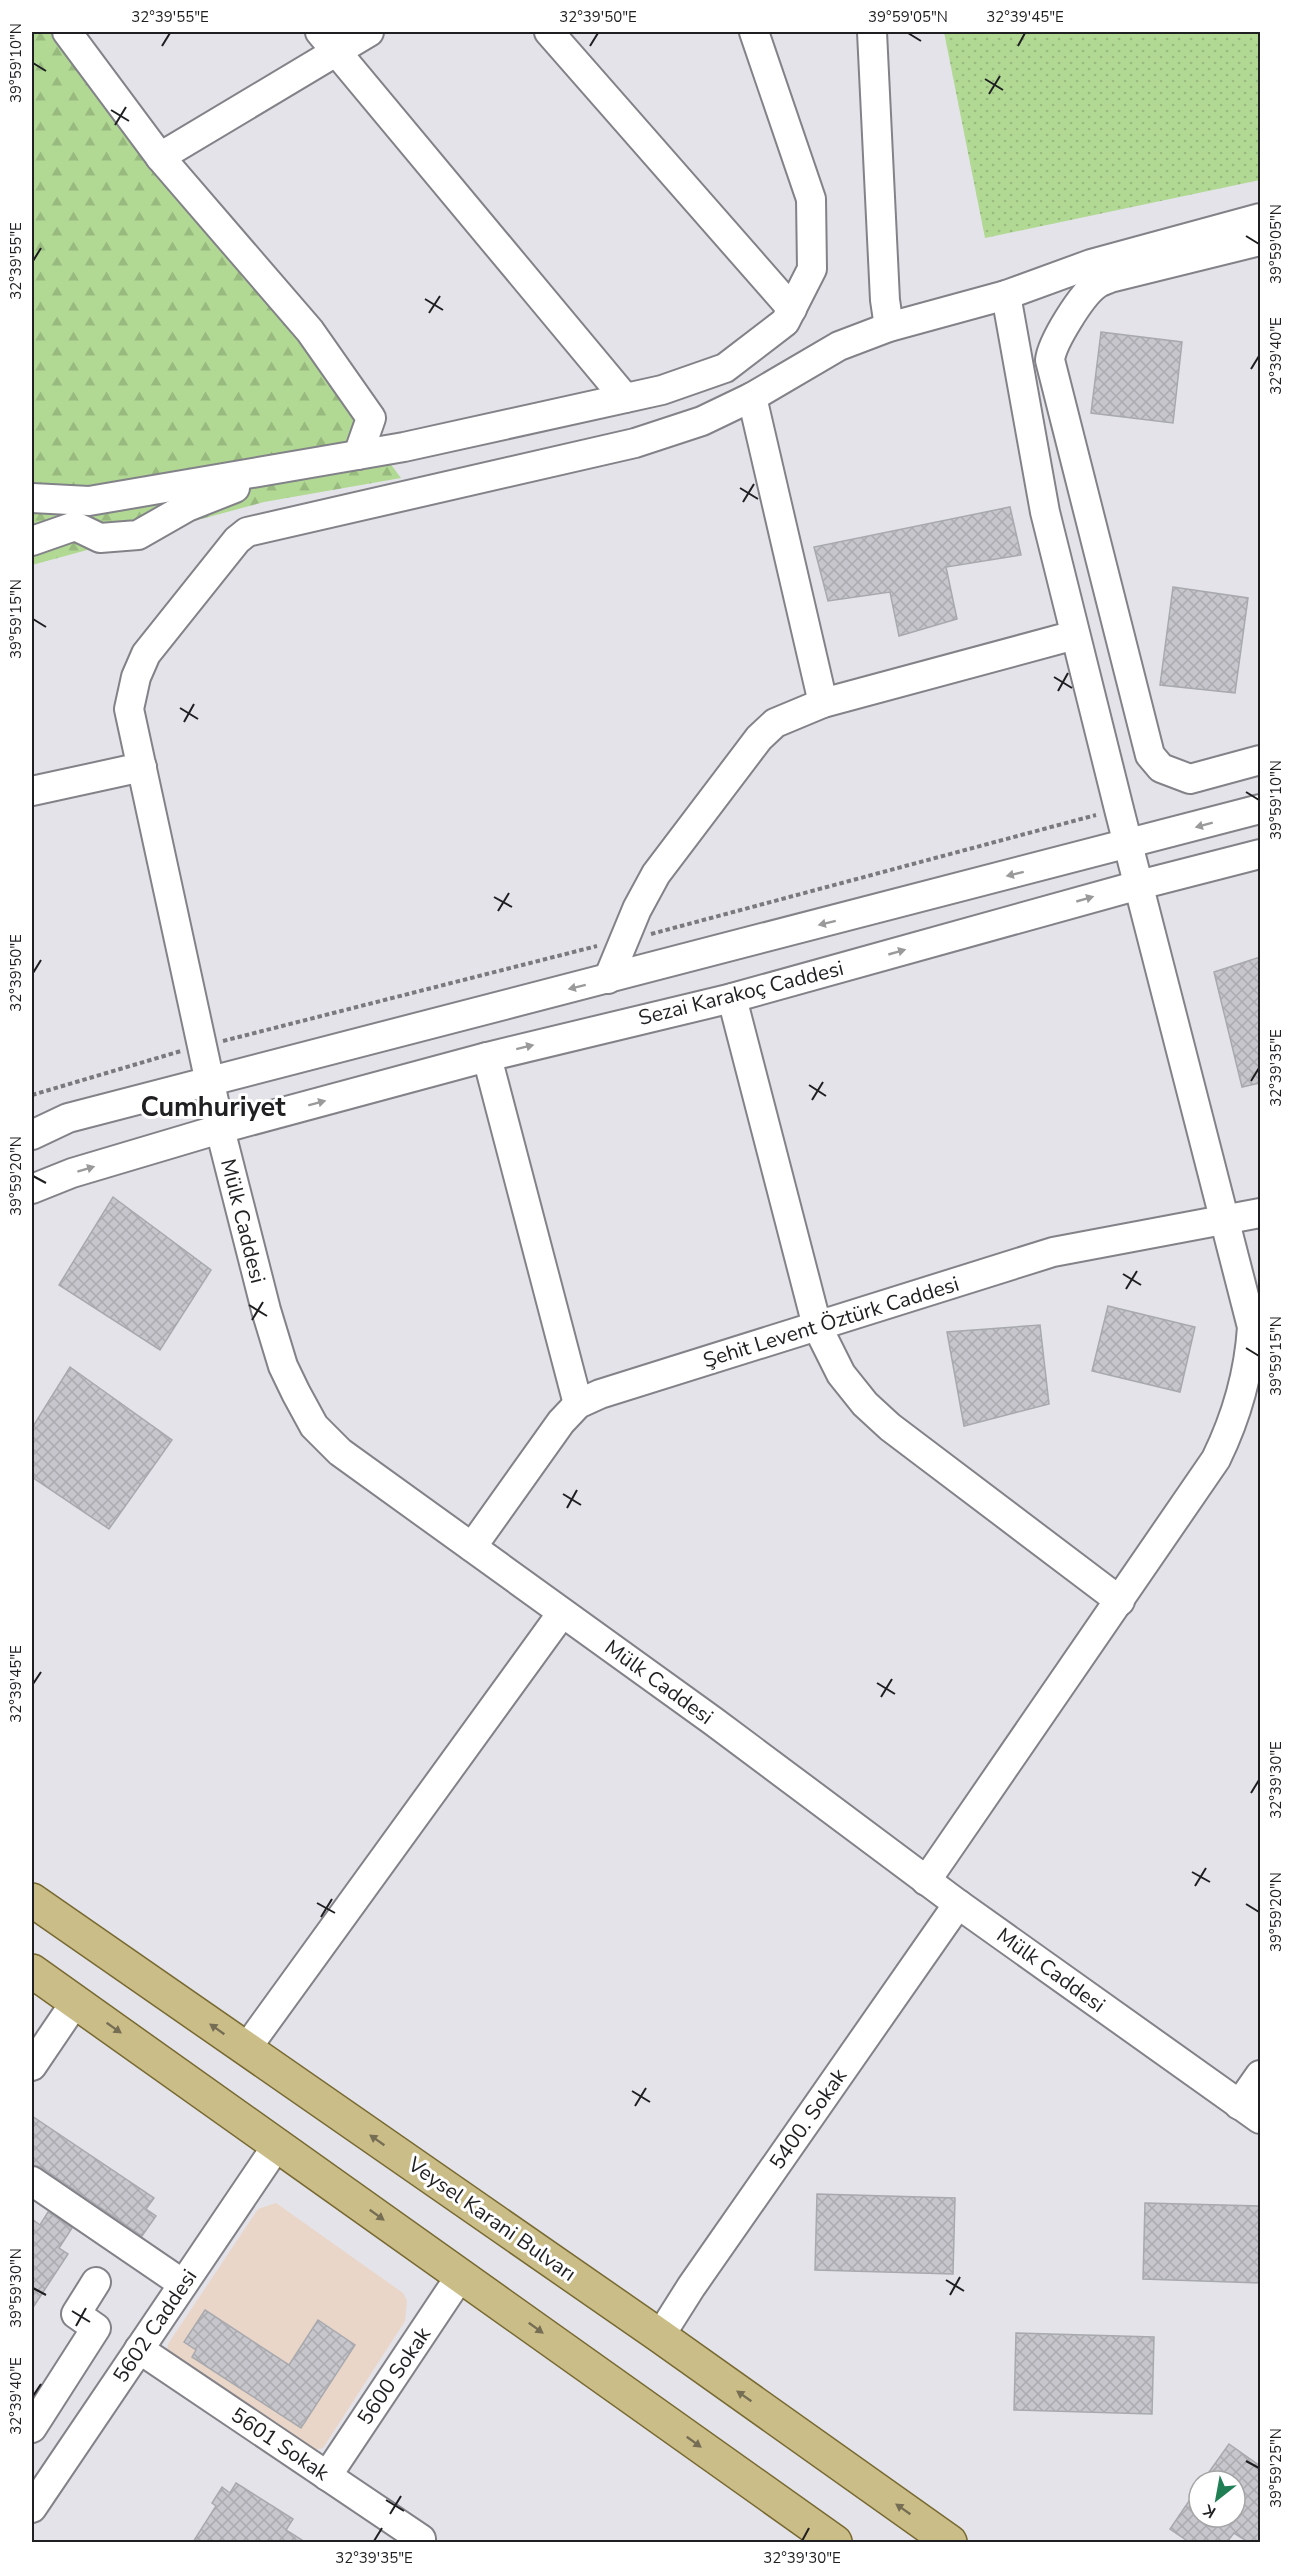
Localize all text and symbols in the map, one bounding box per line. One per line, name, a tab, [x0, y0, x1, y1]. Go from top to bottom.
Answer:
text: 32°39'55"E	[131, 7, 209, 27]
text: 32°39'50"E	[559, 7, 637, 27]
text: 39°59'05"N	[868, 7, 948, 27]
text: 32°39'45"E	[986, 7, 1064, 27]
text: 39°59'10"N	[6, 23, 26, 103]
text: 39°59'05"N	[1266, 204, 1286, 284]
text: 32°39'55"E	[6, 222, 26, 300]
text: 32°39'40"E	[1266, 317, 1286, 395]
text: 39°59'15"N	[6, 579, 26, 659]
text: 39°59'10"N	[1266, 760, 1286, 840]
one-way arrow	[1195, 820, 1213, 830]
one-way arrow	[1006, 870, 1024, 879]
one-way arrow	[1076, 894, 1094, 904]
one-way arrow	[817, 918, 836, 928]
text: 32°39'50"E	[6, 934, 26, 1012]
one-way arrow	[888, 946, 906, 956]
street label: Sezai Karakoç Caddesi	[636, 954, 846, 1032]
one-way arrow	[568, 983, 586, 992]
text: 32°39'35"E	[1266, 1029, 1286, 1107]
one-way arrow	[516, 1042, 535, 1052]
district label: Cumhuriyet	[140, 1089, 286, 1126]
one-way arrow	[308, 1097, 326, 1107]
text: 39°59'20"N	[6, 1136, 26, 1216]
street label: Mülk Caddesi	[214, 1156, 272, 1286]
one-way arrow	[77, 1164, 95, 1173]
street label: Şehit Levent Öztürk Caddesi	[700, 1270, 962, 1374]
text: 39°59'15"N	[1266, 1316, 1286, 1396]
street label: Mülk Caddesi	[599, 1633, 719, 1731]
text: 32°39'45"E	[6, 1645, 26, 1723]
text: 32°39'30"E	[1266, 1741, 1286, 1819]
text: 39°59'20"N	[1266, 1872, 1286, 1952]
street label: Mülk Caddesi	[991, 1921, 1111, 2019]
one-way arrow	[106, 2022, 122, 2034]
one-way arrow	[209, 2024, 225, 2035]
street label: 5400. Sokak	[763, 2063, 853, 2175]
one-way arrow	[370, 2134, 386, 2146]
street label: Veysel Karani Bulvarı	[402, 2150, 581, 2287]
one-way arrow	[368, 2209, 384, 2221]
text: 39°59'30"N	[6, 2248, 26, 2328]
street label: 5602 Caddesi	[107, 2264, 203, 2388]
street label: 5600 Sokak	[351, 2321, 437, 2430]
one-way arrow	[528, 2322, 543, 2334]
text: 32°39'40"E	[6, 2357, 26, 2435]
one-way arrow	[736, 2390, 751, 2402]
street label: 5601 Sokak	[226, 2401, 335, 2487]
text: 39°59'25"N	[1266, 2428, 1286, 2508]
one-way arrow	[686, 2436, 702, 2448]
north arrow	[1187, 2469, 1247, 2529]
text: K	[1198, 2498, 1220, 2523]
one-way arrow	[895, 2503, 911, 2515]
text: 32°39'35"E	[335, 2548, 413, 2568]
text: 32°39'30"E	[763, 2548, 841, 2568]

